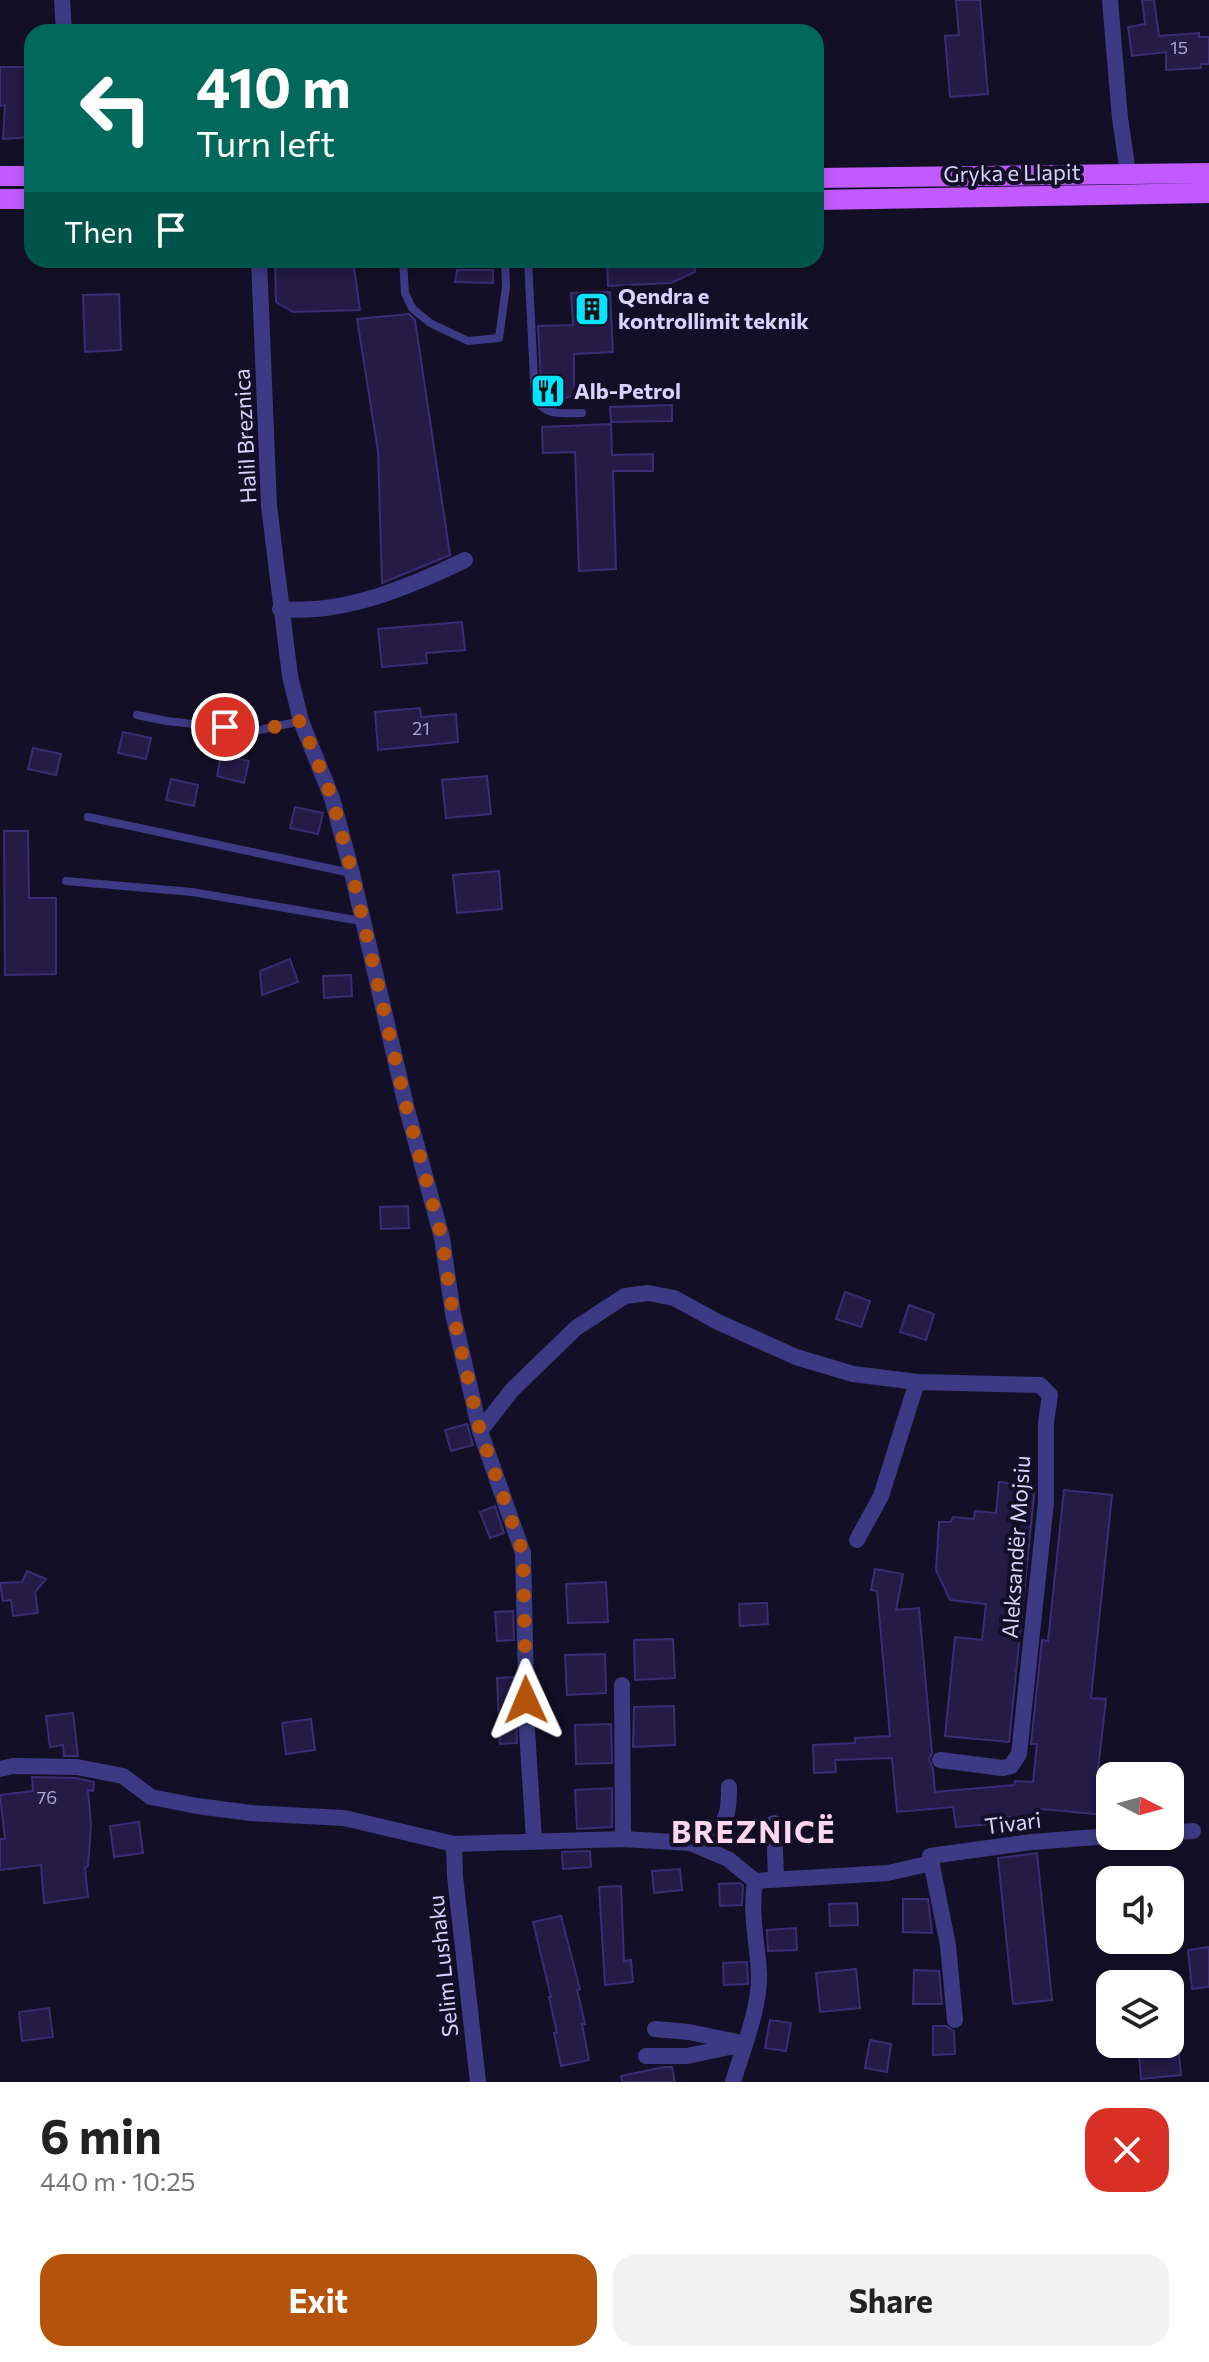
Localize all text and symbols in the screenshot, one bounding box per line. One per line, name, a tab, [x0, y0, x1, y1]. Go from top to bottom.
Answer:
house number: 15	[1170, 36, 1188, 58]
text: 410 m	[196, 51, 351, 120]
icon: left	[64, 56, 168, 160]
text: Turn left	[196, 120, 335, 164]
street label: Gryka e Llapit	[943, 158, 1081, 187]
icon: arrive	[149, 208, 193, 252]
text: Then	[64, 212, 133, 249]
place label: Qendra e kontrollimit teknik	[618, 282, 809, 334]
building icon: Qendra e kontrollimit teknik	[573, 290, 611, 328]
street label: Halil Breznica	[227, 368, 262, 504]
restaurant icon: Alb-Petrol	[529, 372, 567, 410]
place label: Alb-Petrol	[574, 377, 681, 404]
pin	[191, 693, 259, 761]
icon: arrive	[203, 705, 247, 749]
house number: 21	[412, 717, 430, 739]
street label: Aleksandër Mojsiu	[996, 1455, 1035, 1639]
position arrow	[484, 1658, 568, 1742]
north arrow	[1096, 1762, 1184, 1850]
map controls	[1096, 1762, 1184, 2058]
house number: 76	[37, 1786, 57, 1808]
street label: Tivari	[983, 1806, 1043, 1839]
district label: BREZNICË	[671, 1812, 837, 1849]
button: sound	[1096, 1866, 1184, 1954]
street label: Selim Lushaku	[422, 1894, 463, 2038]
button: layers	[1096, 1970, 1184, 2058]
text: 6 min	[40, 2105, 162, 2164]
button: close	[1085, 2108, 1169, 2192]
text: 440 m · 10:25	[40, 2165, 196, 2196]
button: Exit	[40, 2254, 597, 2346]
button: Share	[613, 2254, 1169, 2346]

